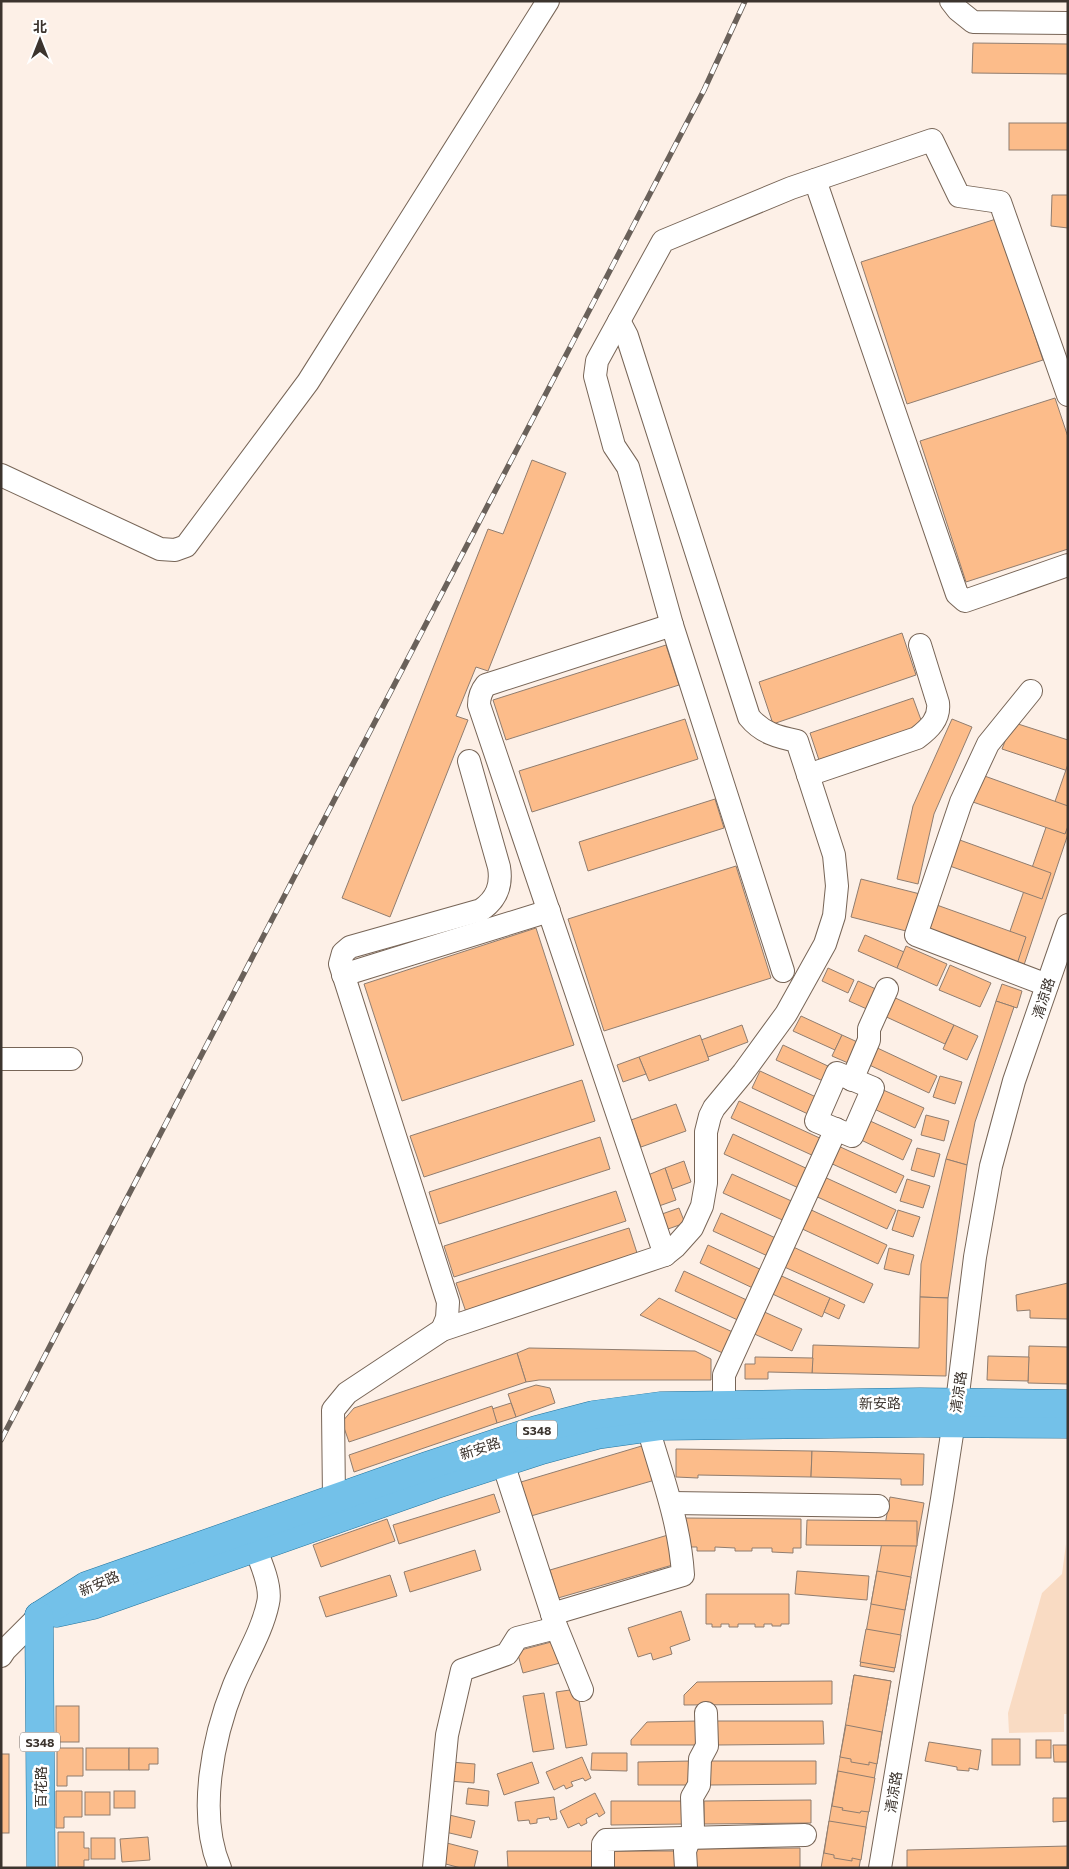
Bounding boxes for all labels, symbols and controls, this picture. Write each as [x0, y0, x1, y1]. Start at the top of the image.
north arrow [15, 15, 65, 65]
text: 北 [33, 18, 47, 35]
street label: 清凉路 [1028, 975, 1058, 1021]
street label: 清凉路 [947, 1370, 969, 1414]
street label: 新安路 [859, 1394, 901, 1412]
road number: S348 [517, 1420, 557, 1440]
street label: 新安路 [457, 1433, 503, 1463]
street label: 新安路 [76, 1567, 122, 1599]
road number: S348 [20, 1732, 60, 1751]
street label: 百花路 [32, 1766, 49, 1808]
street label: 清凉路 [881, 1770, 905, 1814]

